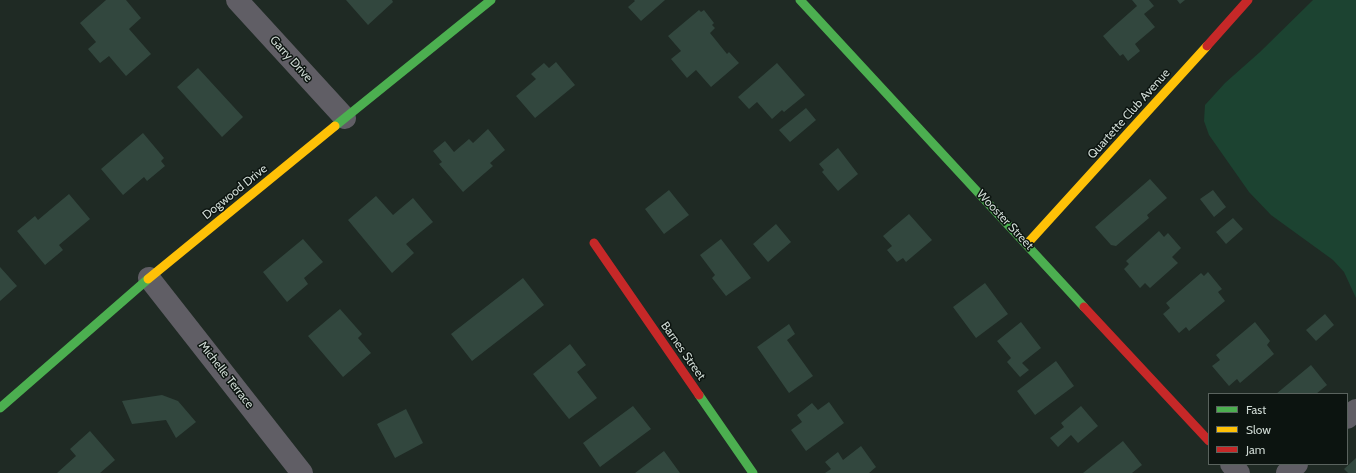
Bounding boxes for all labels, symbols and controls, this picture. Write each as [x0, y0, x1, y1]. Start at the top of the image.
street label: Garry Drive [267, 33, 315, 85]
street label: Quartette Club Avenue [1085, 66, 1173, 162]
street label: Dogwood Drive [200, 161, 270, 223]
street label: Wooster Street [974, 187, 1036, 253]
street label: Barnes Street [658, 319, 708, 383]
street label: Michelle Terrace [195, 339, 257, 411]
legend [1208, 393, 1348, 465]
text: Fast [1246, 402, 1266, 417]
text: Slow [1246, 422, 1271, 437]
text: Jam [1246, 442, 1265, 457]

